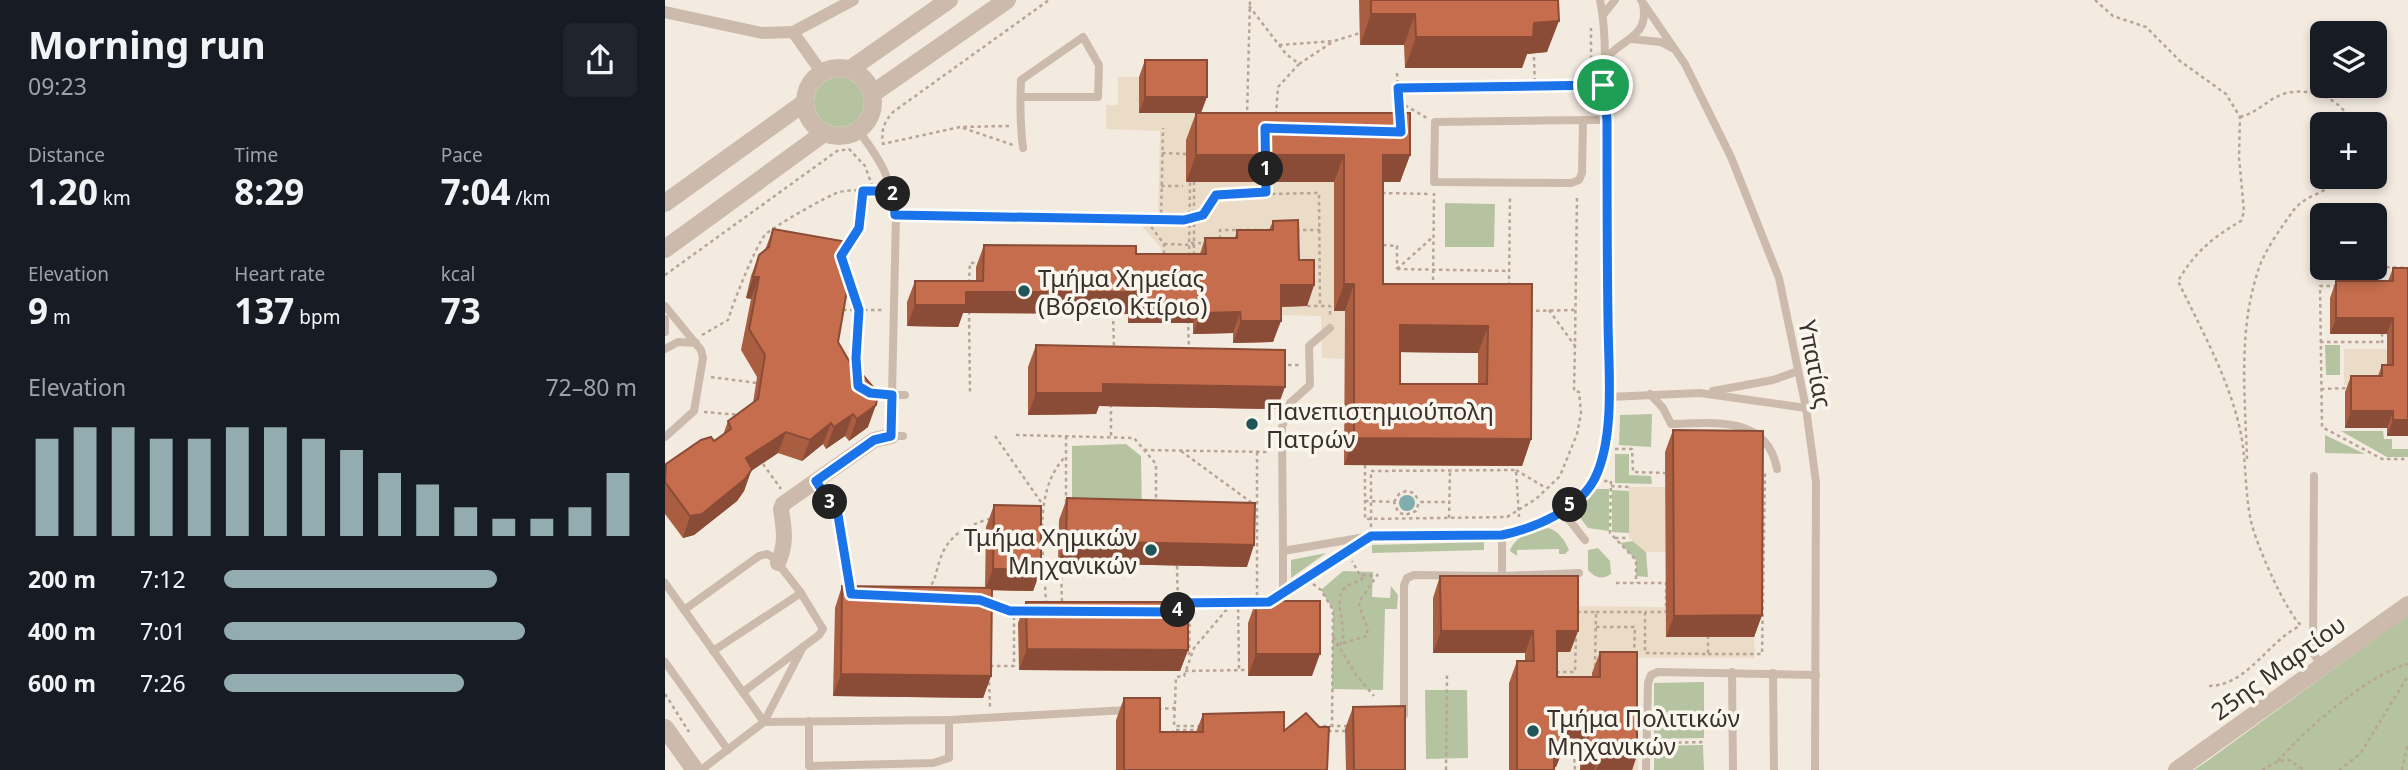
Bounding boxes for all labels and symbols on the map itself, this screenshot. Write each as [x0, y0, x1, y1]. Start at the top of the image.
pin [1573, 55, 1633, 115]
pin: 1 [1249, 152, 1283, 186]
pin: 2 [875, 176, 911, 212]
place label: Τμήμα Xημείας (Βόρειο Κτίριο) [1038, 261, 1207, 322]
marker: Τμήμα Xημείας (Βόρειο Κτίριο) [1016, 283, 1032, 299]
street label: Υπατίας [1791, 317, 1841, 411]
place label: Πανεπιστημιούπολη Πατρών [1266, 394, 1494, 455]
marker: Πανεπιστημιούπολη Πατρών [1244, 416, 1260, 432]
pin: 3 [813, 484, 847, 520]
pin: 5 [1553, 488, 1587, 522]
place label: Τμήμα Χημικών Μηχανικών [964, 520, 1137, 581]
marker: Τμήμα Χημικών Μηχανικών [1143, 542, 1159, 558]
pin: 4 [1161, 592, 1195, 628]
street label: 25ης Μαρτίου [2204, 607, 2352, 727]
place label: Τμήμα Πολιτικών Μηχανικών [1547, 701, 1740, 762]
marker: Τμήμα Πολιτικών Μηχανικών [1525, 723, 1541, 739]

